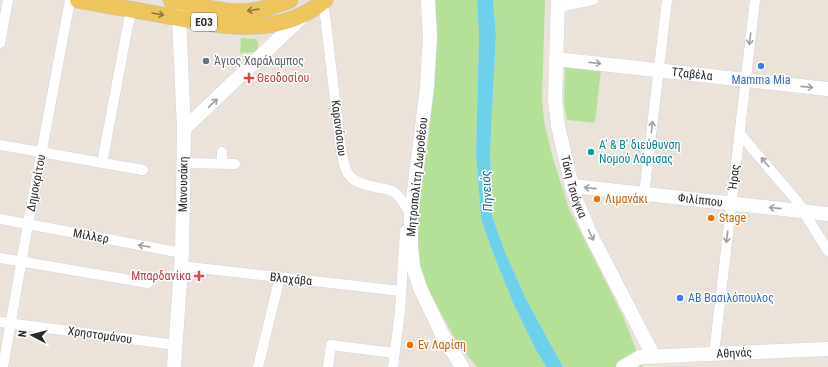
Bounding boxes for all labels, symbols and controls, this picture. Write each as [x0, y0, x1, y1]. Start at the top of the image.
one-way arrow [247, 6, 260, 14]
one-way arrow [151, 10, 164, 18]
road number: ΕΟ3 [191, 13, 217, 31]
one-way arrow [747, 32, 754, 45]
place label: Άγιος Χαράλαμπος [214, 54, 304, 68]
marker: Άγιος Χαράλαμπος [201, 56, 211, 66]
one-way arrow [588, 59, 601, 67]
marker: Mamma Mia [756, 61, 766, 71]
street label: Τζαβέλα [671, 65, 713, 83]
place label: Θεοδοσίου [257, 71, 309, 85]
marker: Θεοδοσίου [244, 73, 254, 83]
place label: Mamma Mia [732, 73, 791, 87]
one-way arrow [800, 83, 813, 91]
one-way arrow [208, 98, 218, 107]
street label: Καρανάσιου [329, 99, 349, 157]
street label: Μητροπολίτη Δωροθέου [404, 116, 430, 237]
one-way arrow [648, 121, 655, 134]
place label: Α' & Β' διεύθυνση Νομού Λάρισας [599, 138, 681, 166]
marker: Α' & Β' διεύθυνση Νομού Λάρισας [586, 147, 596, 157]
street label: Δημοκρίτου [24, 153, 48, 213]
street label: Τάκη Τσιόγκα [558, 154, 590, 220]
street label: Μανουσάκη [176, 156, 191, 212]
one-way arrow [760, 157, 769, 168]
street label: Ήρας [725, 163, 743, 192]
water label: Πηνειός [478, 170, 495, 212]
one-way arrow [584, 184, 597, 191]
street label: Φιλίππου [677, 191, 724, 209]
place label: Λιμανάκι [605, 192, 648, 206]
marker: Λιμανάκι [592, 194, 602, 204]
one-way arrow [769, 205, 782, 212]
place label: Stage [719, 211, 746, 225]
marker: Stage [706, 213, 716, 223]
street label: Μίλλερ [72, 226, 110, 246]
one-way arrow [588, 229, 595, 241]
one-way arrow [723, 230, 731, 243]
one-way arrow [138, 241, 151, 249]
place label: Μπαρδανίκα [131, 269, 191, 283]
street label: Βλαχάβα [269, 270, 313, 288]
marker: Μπαρδανίκα [194, 271, 204, 281]
place label: ΑΒ Βασιλόπουλος [688, 291, 774, 305]
marker: ΑΒ Βασιλόπουλος [675, 293, 685, 303]
north arrow [12, 315, 52, 355]
street label: Χρηστομάνου [67, 324, 133, 346]
text: N [16, 329, 29, 338]
place label: Εν Λαρίση [418, 338, 466, 352]
marker: Εν Λαρίση [405, 340, 415, 350]
street label: Αθηνάς [716, 345, 753, 361]

